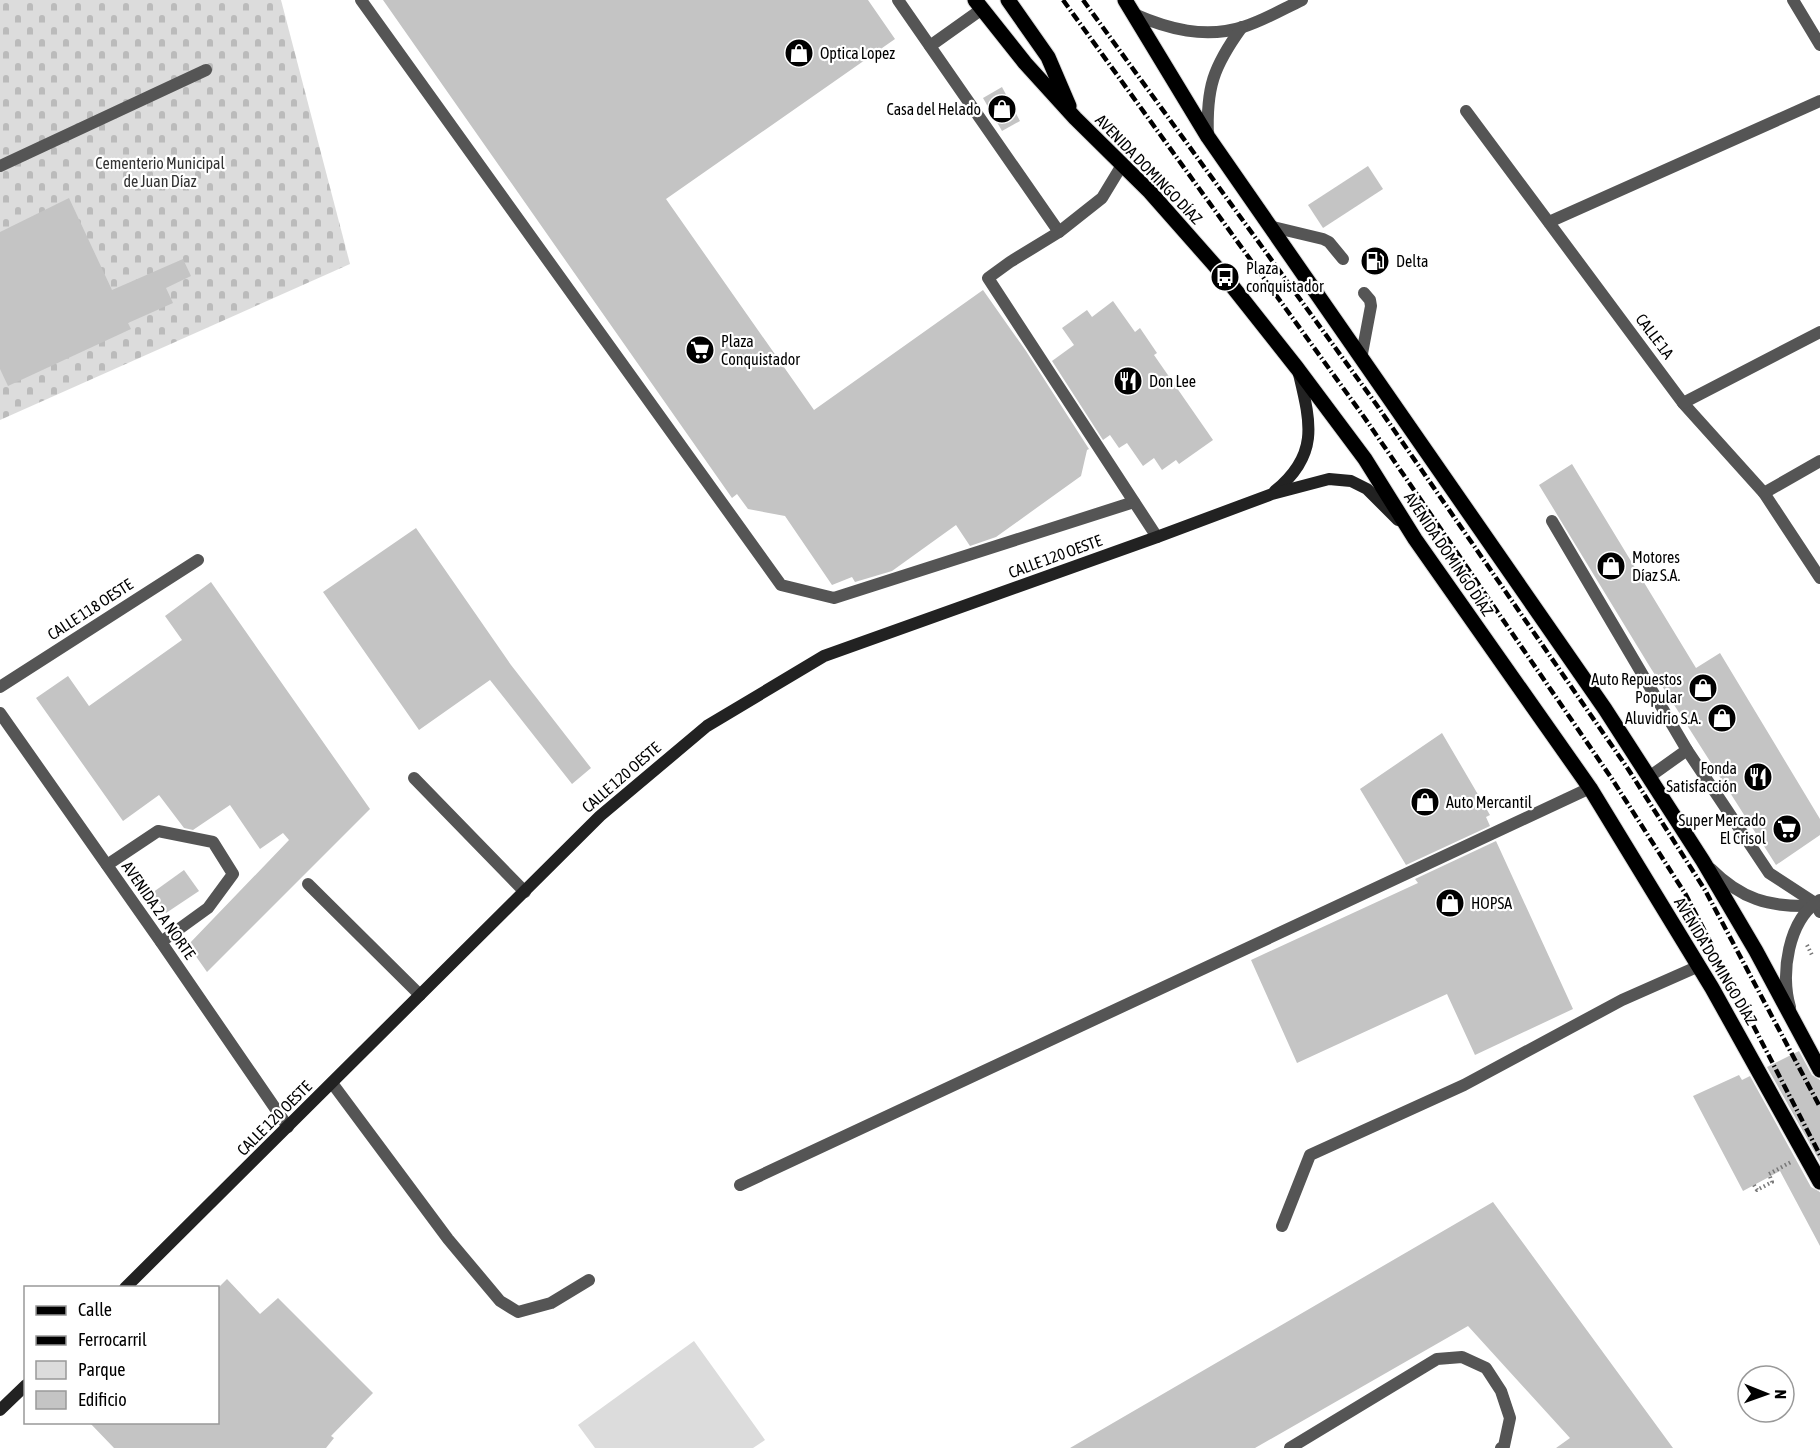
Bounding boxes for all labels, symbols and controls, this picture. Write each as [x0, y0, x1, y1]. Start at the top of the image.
shop icon: Optica Lopez [783, 37, 815, 69]
place label: Optica Lopez [820, 44, 895, 63]
shop icon: Casa del Helado [986, 93, 1018, 125]
place label: Casa del Helado [886, 100, 981, 118]
street label: AVENIDA DOMINGO DÍAZ [1092, 110, 1206, 228]
park label: Cementerio Municipal de Juan Díaz [95, 154, 226, 190]
fuel station icon: Delta [1359, 245, 1391, 277]
place label: Delta [1396, 252, 1429, 270]
place label: Plaza conquistador [1246, 259, 1324, 296]
bus stop icon: Plaza conquistador [1209, 261, 1241, 293]
street label: CALLE 1A [1632, 310, 1678, 362]
place label: Plaza Conquistador [721, 332, 800, 369]
supermarket icon: Plaza Conquistador [684, 334, 716, 366]
restaurant icon: Don Lee [1112, 365, 1144, 397]
place label: Don Lee [1149, 372, 1196, 390]
street label: AVENIDA DOMINGO DÍAZ [1401, 489, 1497, 619]
street label: CALLE 120 OESTE [1006, 531, 1104, 581]
place label: Motores Díaz S.A. [1632, 548, 1680, 584]
shop icon: Motores Díaz S.A. [1595, 550, 1627, 582]
street label: CALLE 118 OESTE [44, 575, 136, 643]
place label: Auto Repuestos Popular [1591, 670, 1682, 707]
shop icon: Auto Repuestos Popular [1687, 672, 1719, 704]
shop icon: Aluvidrio S.A. [1706, 702, 1738, 734]
place label: Aluvidrio S.A. [1625, 709, 1701, 727]
street label: CALLE 120 OESTE [578, 738, 664, 816]
place label: Fonda Satisfacción [1666, 759, 1737, 795]
restaurant icon: Fonda Satisfacción [1742, 761, 1774, 793]
shop icon: Auto Mercantil [1409, 786, 1441, 818]
place label: Auto Mercantil [1446, 793, 1533, 811]
place label: Super Mercado El Crisol [1679, 811, 1767, 847]
supermarket icon: Super Mercado El Crisol [1771, 813, 1803, 845]
street label: AVENIDA 2 A NORTE [119, 858, 199, 962]
shop icon: HOPSA [1434, 887, 1466, 919]
place label: HOPSA [1471, 894, 1512, 912]
street label: AVENIDA DOMINGO DÍAZ [1671, 894, 1761, 1028]
street label: CALLE 120 OESTE [233, 1077, 315, 1159]
legend [24, 1286, 219, 1424]
text: Calle [78, 1299, 112, 1320]
text: Ferrocarril [78, 1329, 147, 1350]
text: Parque [78, 1359, 126, 1380]
north arrow [1736, 1364, 1796, 1424]
text: Edificio [78, 1389, 127, 1410]
text: N [1772, 1389, 1790, 1399]

